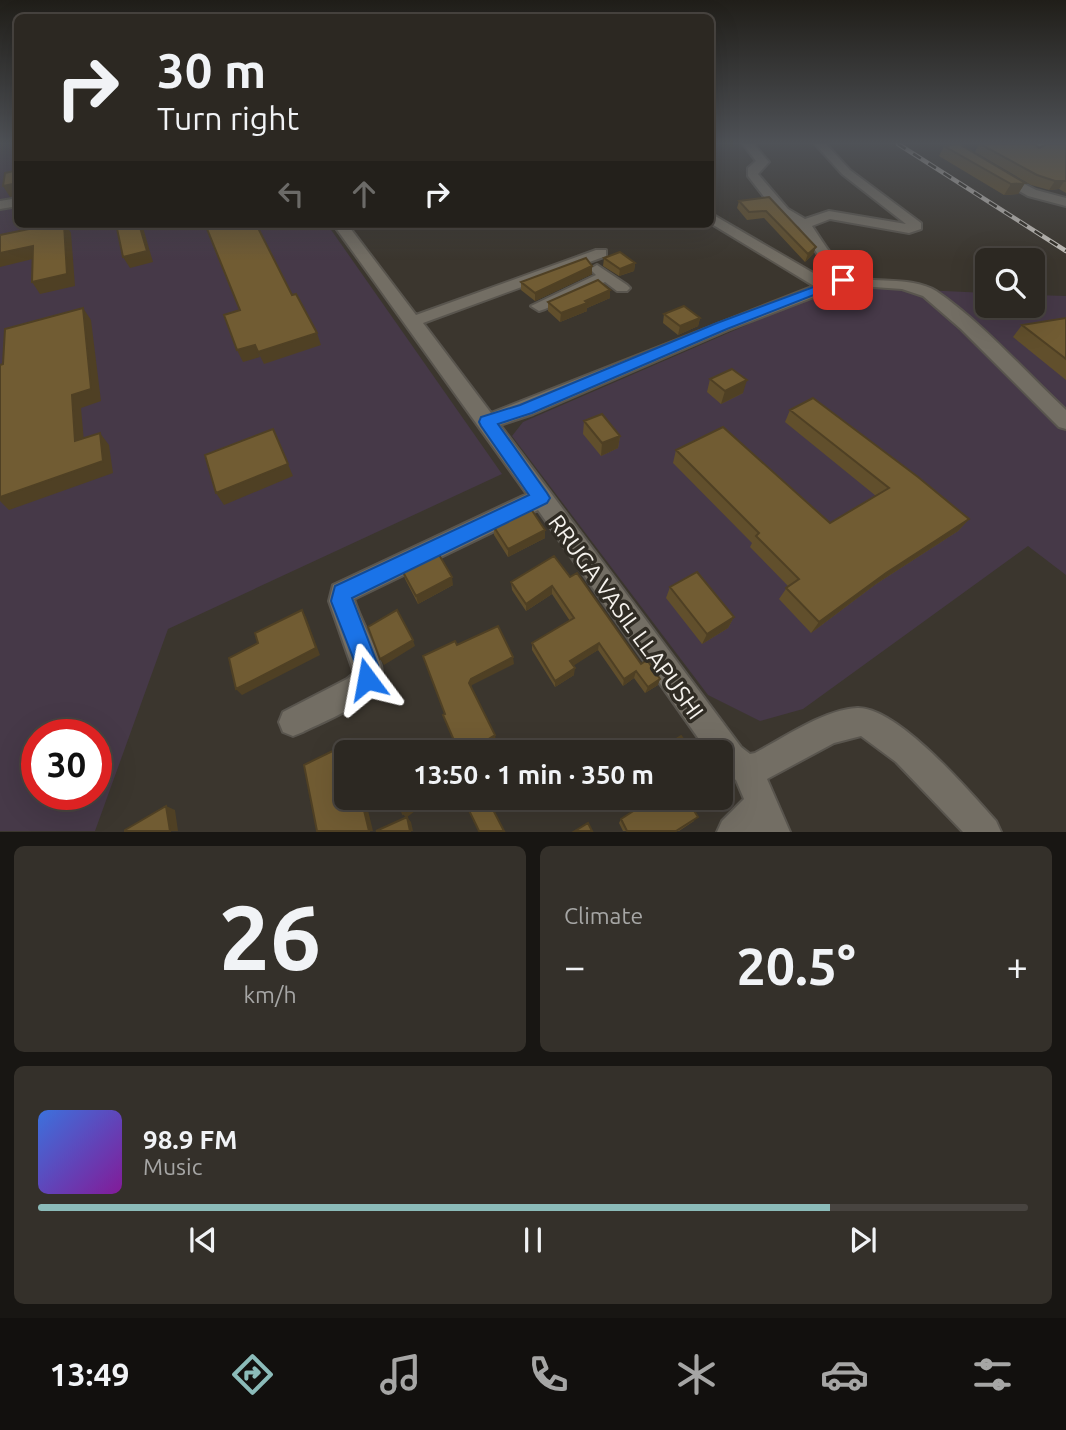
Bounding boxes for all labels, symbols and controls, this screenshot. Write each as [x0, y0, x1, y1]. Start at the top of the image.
icon: right [42, 42, 133, 133]
text: 30 m [157, 42, 266, 97]
text: Turn right [157, 100, 299, 136]
icon: left [272, 175, 310, 213]
icon: ahead [345, 175, 383, 213]
icon: right [418, 175, 456, 213]
map controls [975, 248, 1045, 318]
button: search [975, 248, 1045, 318]
pin [813, 250, 873, 310]
icon: arrive [824, 261, 862, 299]
street label: RRUGA VASIL LLAPUSHI [544, 510, 709, 724]
position arrow [330, 642, 404, 716]
speed limit sign: 30 [21, 719, 112, 810]
text: 13:50 · 1 min · 350 m [413, 760, 654, 789]
text: 26 [219, 885, 321, 987]
text: Climate [564, 903, 643, 928]
text: 20.5° [736, 937, 856, 995]
text: − [564, 945, 585, 987]
text: + [1007, 945, 1028, 987]
text: km/h [243, 982, 297, 1007]
text: 98.9 FM [143, 1125, 237, 1154]
text: Music [143, 1154, 202, 1179]
icon: previous [184, 1221, 222, 1259]
icon: pause [514, 1221, 552, 1259]
icon: next [844, 1221, 882, 1259]
icon: directions [228, 1350, 277, 1399]
icon: music [376, 1350, 425, 1399]
icon: phone [524, 1350, 573, 1399]
icon: climate [672, 1350, 721, 1399]
icon: car [820, 1350, 869, 1399]
icon: filters [968, 1350, 1017, 1399]
text: 13:49 [49, 1356, 130, 1392]

